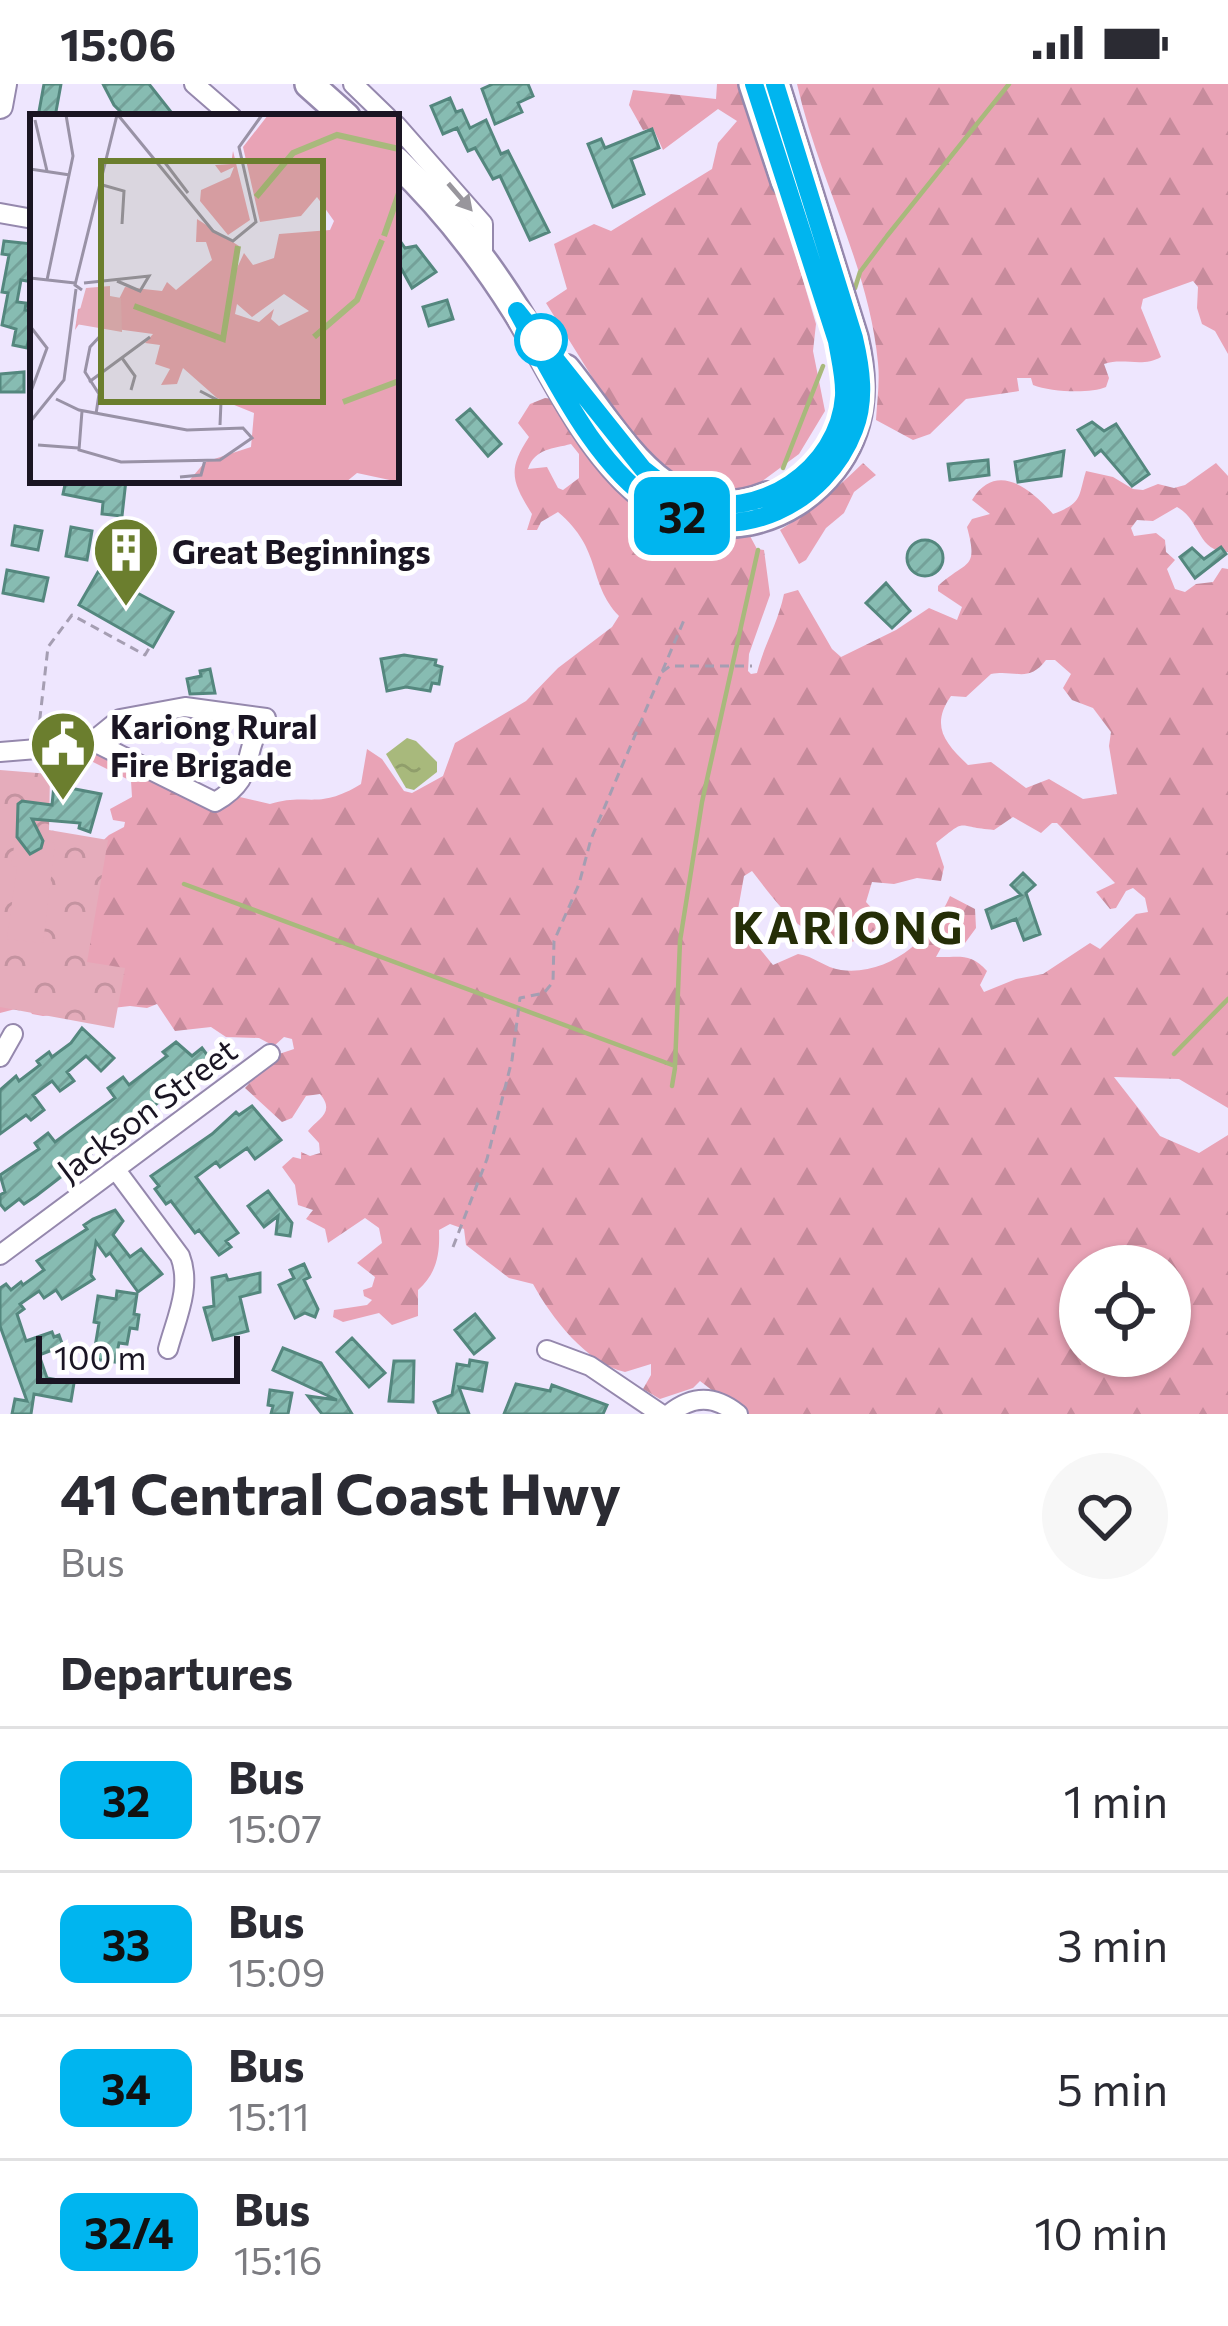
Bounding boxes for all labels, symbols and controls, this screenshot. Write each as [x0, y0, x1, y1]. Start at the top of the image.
text: 15:06 [60, 15, 176, 70]
inset map [30, 114, 399, 483]
one-way arrow [446, 182, 473, 211]
unlabelled marker [516, 315, 566, 365]
line badge: 32 [628, 477, 736, 555]
text: 32 [658, 490, 706, 542]
building icon: Great Beginnings [91, 515, 161, 609]
place label: Great Beginnings [172, 530, 431, 571]
place label: Kariong Rural Fire Brigade [110, 705, 317, 784]
public building icon: Kariong Rural Fire Brigade [28, 709, 98, 803]
district label: KARIONG [732, 898, 966, 953]
street label: Jackson Street [48, 1028, 244, 1190]
map controls [1059, 1245, 1191, 1377]
button: locate [1059, 1245, 1191, 1377]
scale bar [36, 1330, 240, 1383]
text: 100 m [54, 1336, 146, 1377]
button: heart [1042, 1453, 1168, 1579]
text: 41 Central Coast Hwy [60, 1457, 621, 1527]
text: Bus [60, 1537, 125, 1585]
text: Departures [60, 1644, 293, 1699]
text: Bus [228, 1748, 304, 1803]
text: 1 min [1064, 1772, 1168, 1827]
text: 32 [102, 1774, 150, 1826]
text: 15:07 [228, 1803, 322, 1851]
text: Bus [228, 1892, 304, 1947]
text: 3 min [1057, 1916, 1168, 1971]
text: 33 [102, 1918, 150, 1970]
text: 15:09 [228, 1947, 325, 1995]
text: Bus [228, 2036, 304, 2091]
text: 5 min [1057, 2060, 1168, 2115]
text: 34 [101, 2062, 151, 2114]
text: 15:11 [228, 2091, 310, 2139]
text: Bus [234, 2180, 310, 2235]
text: 10 min [1034, 2204, 1168, 2259]
text: 32/4 [84, 2206, 174, 2258]
text: 15:16 [234, 2235, 322, 2283]

